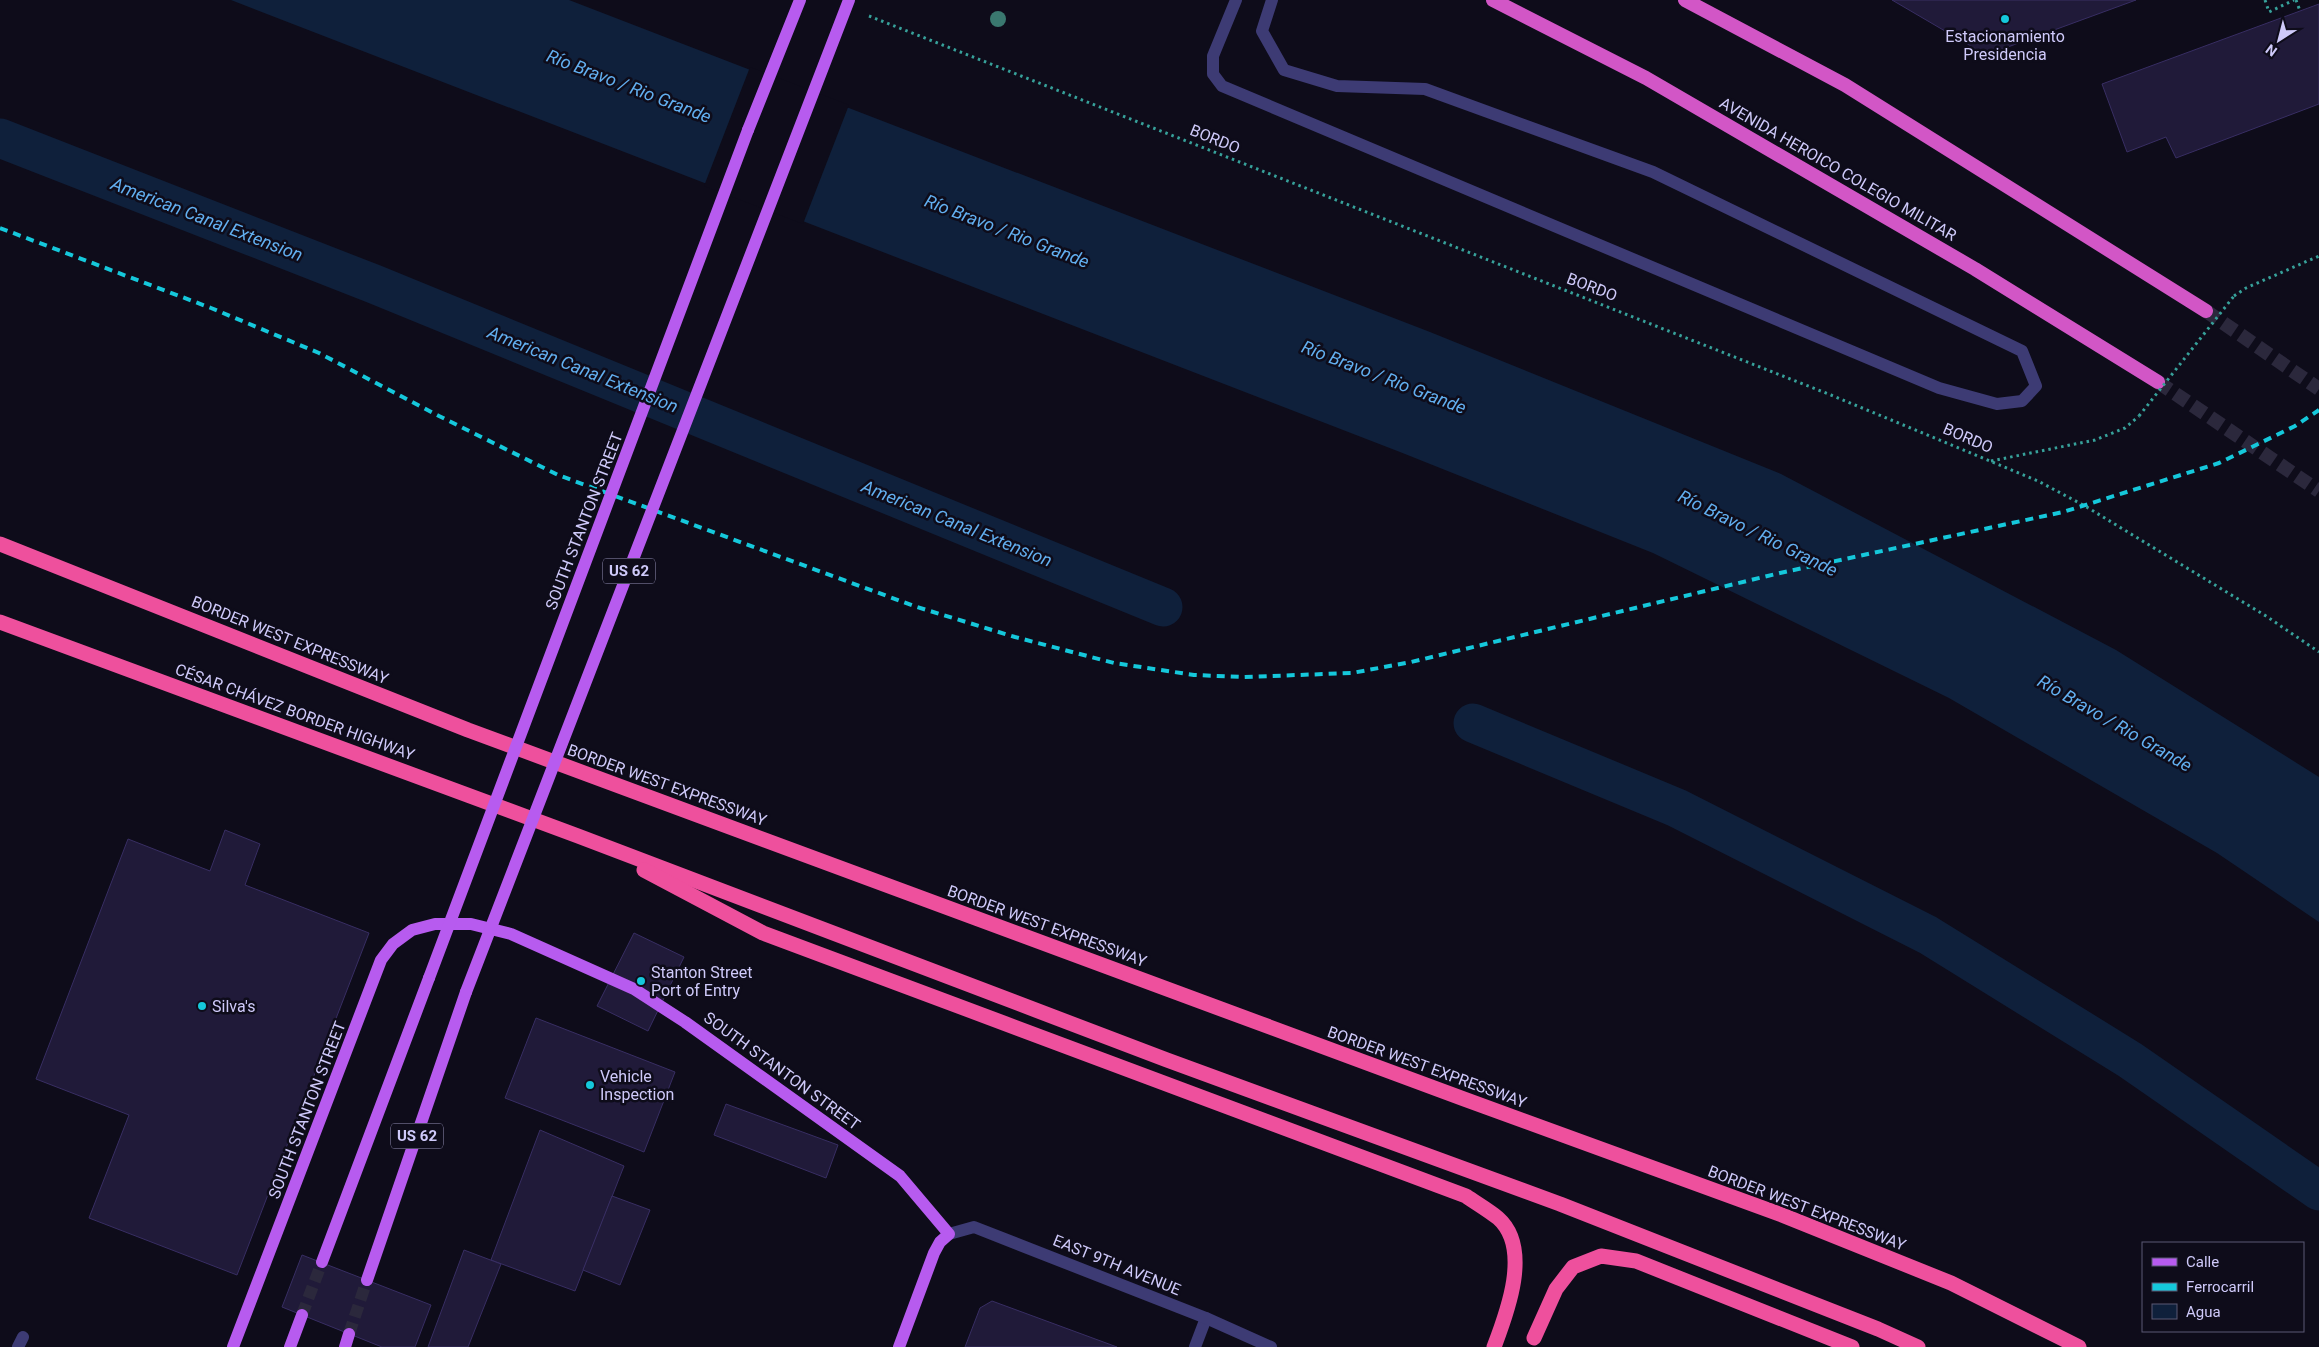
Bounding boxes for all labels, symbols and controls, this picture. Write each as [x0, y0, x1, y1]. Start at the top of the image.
marker: Estacionamiento Presidencia [1999, 13, 2011, 25]
north arrow [2254, 15, 2304, 65]
place label: Estacionamiento Presidencia [1945, 27, 2065, 64]
text: N [2263, 41, 2280, 60]
water label: Río Bravo / Rio Grande [544, 45, 714, 127]
street label: AVENIDA HEROICO COLEGIO MILITAR [1716, 93, 1960, 245]
street label: BORDO [1187, 120, 1243, 158]
water label: American Canal Extension [107, 172, 306, 265]
water label: Río Bravo / Rio Grande [922, 190, 1092, 272]
street label: BORDO [1564, 269, 1620, 305]
water label: American Canal Extension [484, 321, 681, 417]
water label: Río Bravo / Rio Grande [1299, 336, 1469, 418]
street label: BORDO [1940, 419, 1996, 457]
street label: SOUTH STANTON STREET [541, 429, 627, 612]
water label: American Canal Extension [858, 475, 1055, 571]
water label: Río Bravo / Rio Grande [1675, 485, 1841, 581]
road number: US 62 [603, 558, 655, 584]
street label: BORDER WEST EXPRESSWAY [189, 592, 392, 688]
street label: CÉSAR CHÁVEZ BORDER HIGHWAY [173, 660, 418, 764]
water label: Río Bravo / Rio Grande [2034, 670, 2196, 776]
street label: BORDER WEST EXPRESSWAY [565, 740, 770, 830]
street label: BORDER WEST EXPRESSWAY [945, 881, 1150, 971]
place label: Stanton Street Port of Entry [651, 963, 753, 1000]
marker: Stanton Street Port of Entry [635, 975, 647, 987]
place label: Silva's [212, 997, 256, 1016]
marker: Silva's [196, 1000, 208, 1012]
street label: SOUTH STANTON STREET [700, 1008, 864, 1134]
street label: SOUTH STANTON STREET [264, 1018, 350, 1201]
street label: BORDER WEST EXPRESSWAY [1325, 1022, 1530, 1112]
place label: Vehicle Inspection [600, 1067, 674, 1104]
marker: Vehicle Inspection [584, 1079, 596, 1091]
road number: US 62 [391, 1124, 443, 1148]
street label: BORDER WEST EXPRESSWAY [1705, 1161, 1909, 1255]
street label: EAST 9TH AVENUE [1050, 1231, 1184, 1299]
legend [2142, 1242, 2304, 1332]
text: Calle [2186, 1253, 2219, 1271]
text: Ferrocarril [2186, 1278, 2254, 1296]
text: Agua [2186, 1303, 2221, 1321]

